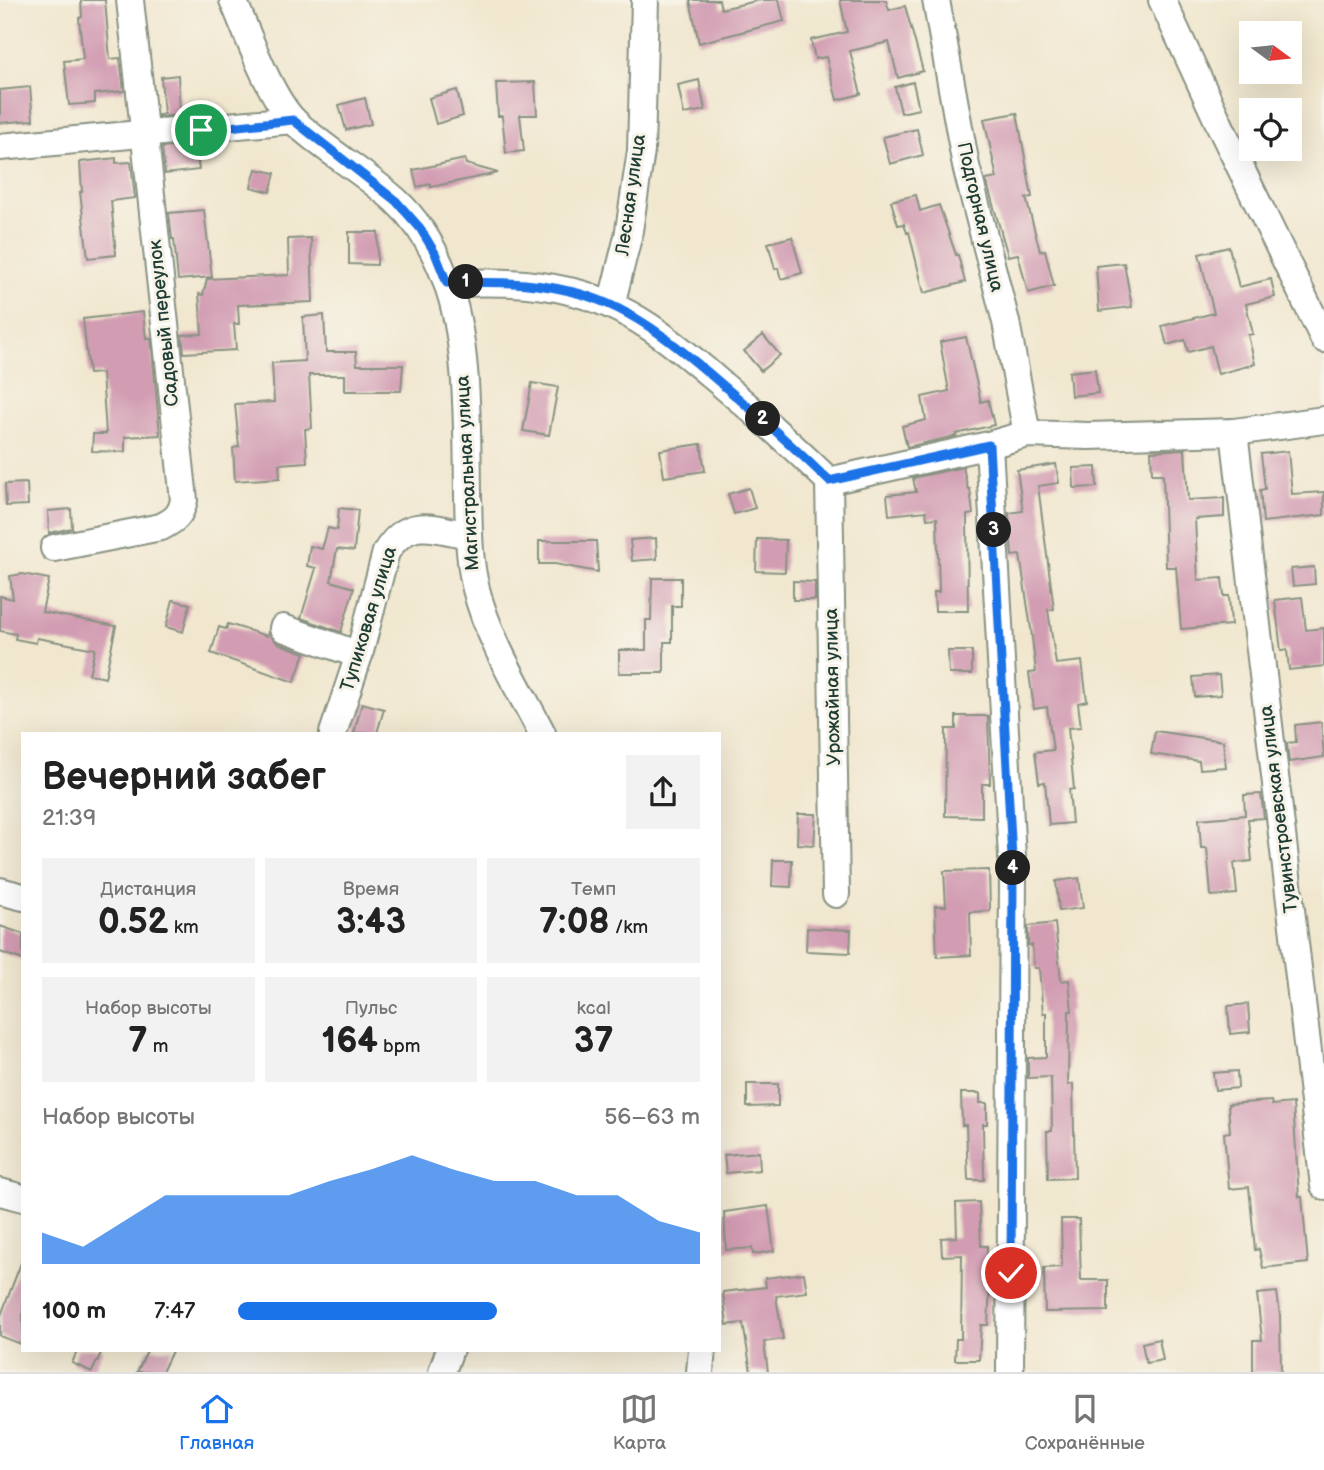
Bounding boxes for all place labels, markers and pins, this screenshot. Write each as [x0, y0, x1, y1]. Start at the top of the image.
pin [171, 100, 231, 160]
pin: 1 [448, 264, 484, 300]
pin: 2 [746, 402, 780, 436]
pin: 3 [976, 512, 1012, 548]
pin: 4 [996, 850, 1030, 886]
pin [981, 1243, 1041, 1303]

